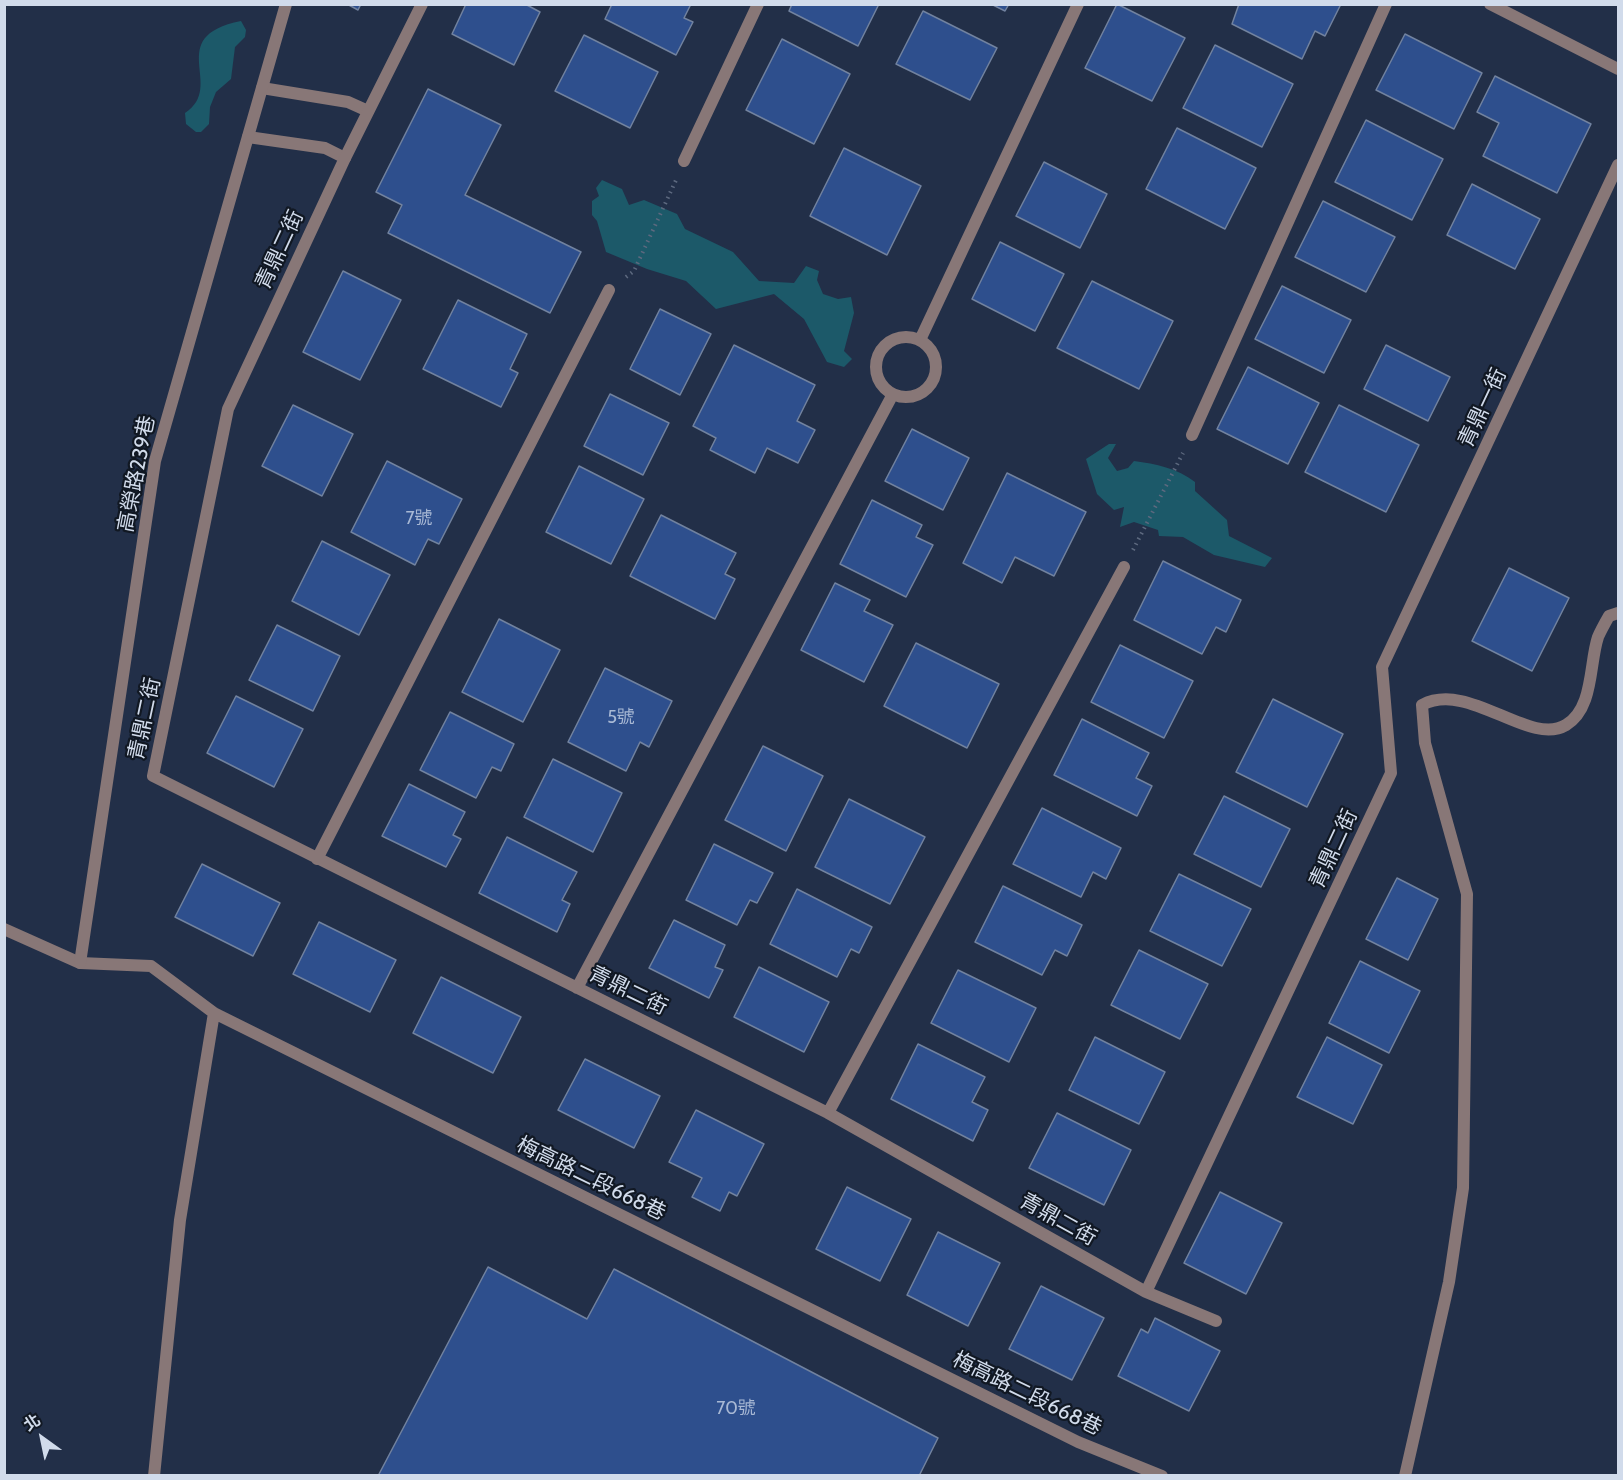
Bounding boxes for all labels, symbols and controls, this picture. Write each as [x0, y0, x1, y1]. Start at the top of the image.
street label: 青鼎二街 [251, 207, 309, 293]
street label: 青鼎一街 [1454, 365, 1512, 451]
street label: 高榮路239巷 [113, 414, 161, 534]
house number: 7號 [405, 508, 433, 530]
street label: 青鼎二街 [124, 675, 166, 763]
house number: 5號 [607, 707, 635, 729]
street label: 青鼎二街 [1305, 806, 1363, 892]
street label: 青鼎二街 [585, 961, 671, 1021]
street label: 梅高路二段668巷 [512, 1132, 670, 1226]
street label: 青鼎二街 [1015, 1189, 1101, 1251]
street label: 梅高路二段668巷 [948, 1347, 1106, 1441]
house number: 70號 [716, 1398, 756, 1420]
north arrow [12, 1408, 72, 1468]
text: 北 [20, 1410, 44, 1435]

